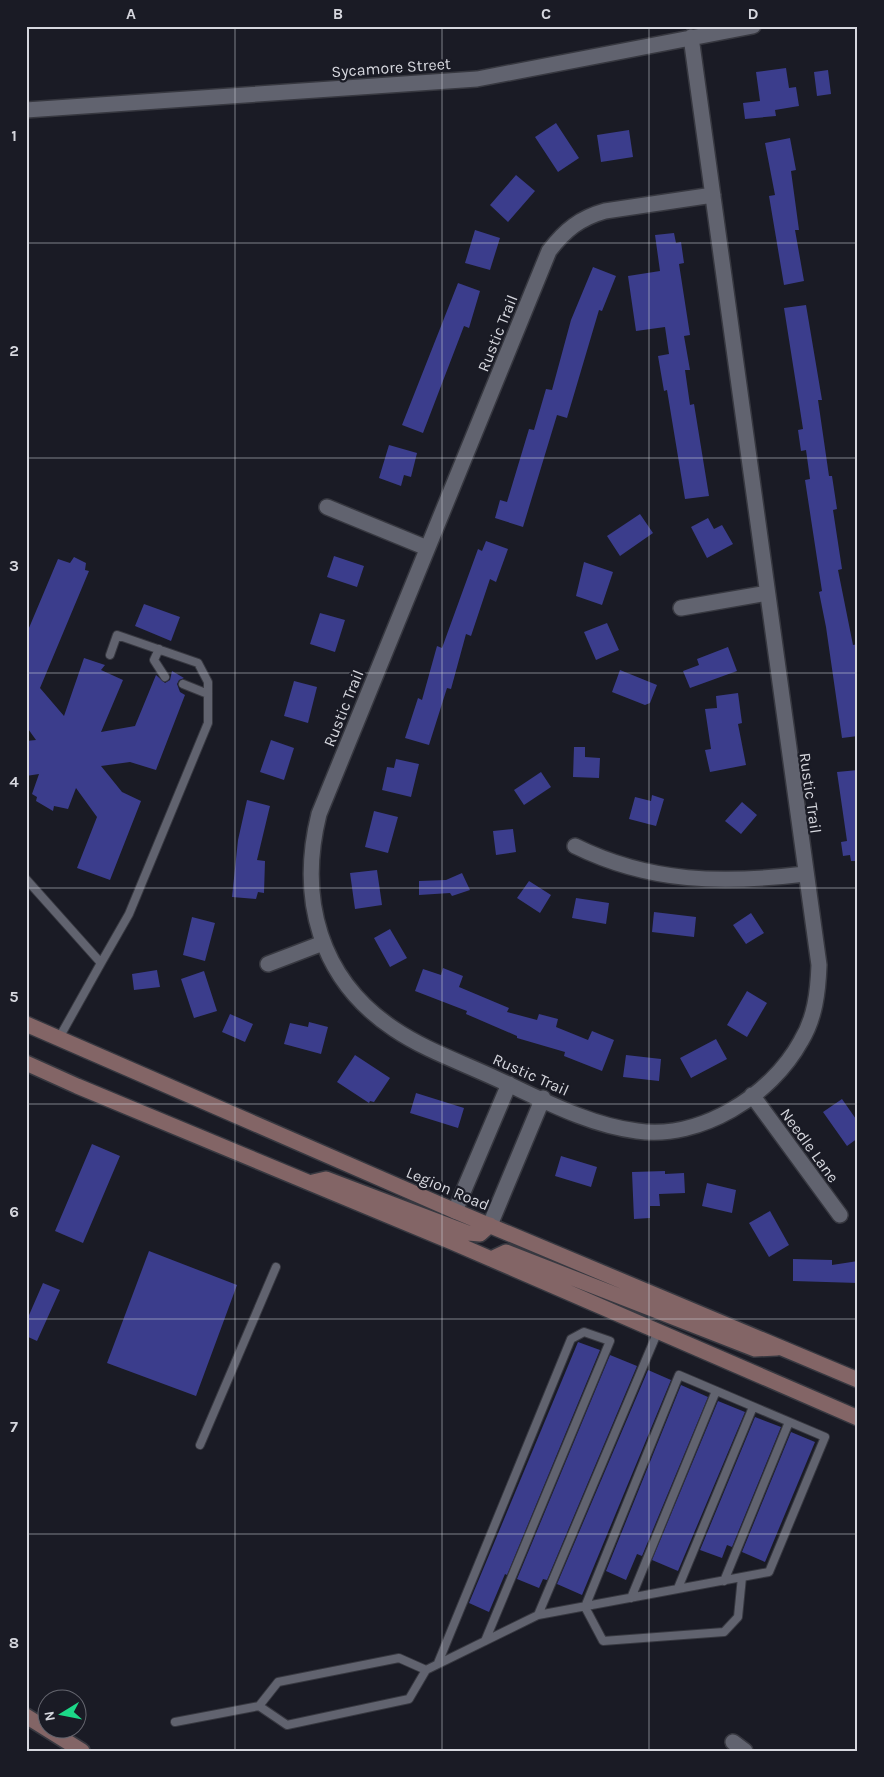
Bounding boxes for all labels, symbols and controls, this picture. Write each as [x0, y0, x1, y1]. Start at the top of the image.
text: A [126, 4, 136, 23]
text: B [333, 4, 343, 23]
text: C [541, 4, 551, 23]
text: D [748, 4, 759, 23]
street label: Sycamore Street [331, 54, 451, 81]
text: 1 [11, 126, 17, 145]
street label: Rustic Trail [473, 292, 522, 374]
text: 2 [9, 341, 19, 360]
text: 3 [9, 556, 19, 575]
street label: Rustic Trail [319, 667, 368, 749]
street label: Rustic Trail [795, 751, 826, 835]
text: 4 [9, 772, 19, 791]
text: 5 [9, 987, 19, 1006]
street label: Rustic Trail [490, 1049, 572, 1100]
street label: Needle Lane [776, 1104, 843, 1186]
street label: Legion Road [403, 1162, 492, 1215]
text: 6 [9, 1202, 19, 1221]
text: 7 [10, 1417, 18, 1436]
text: 8 [9, 1633, 19, 1652]
north arrow [38, 1690, 88, 1740]
text: N [40, 1710, 59, 1723]

